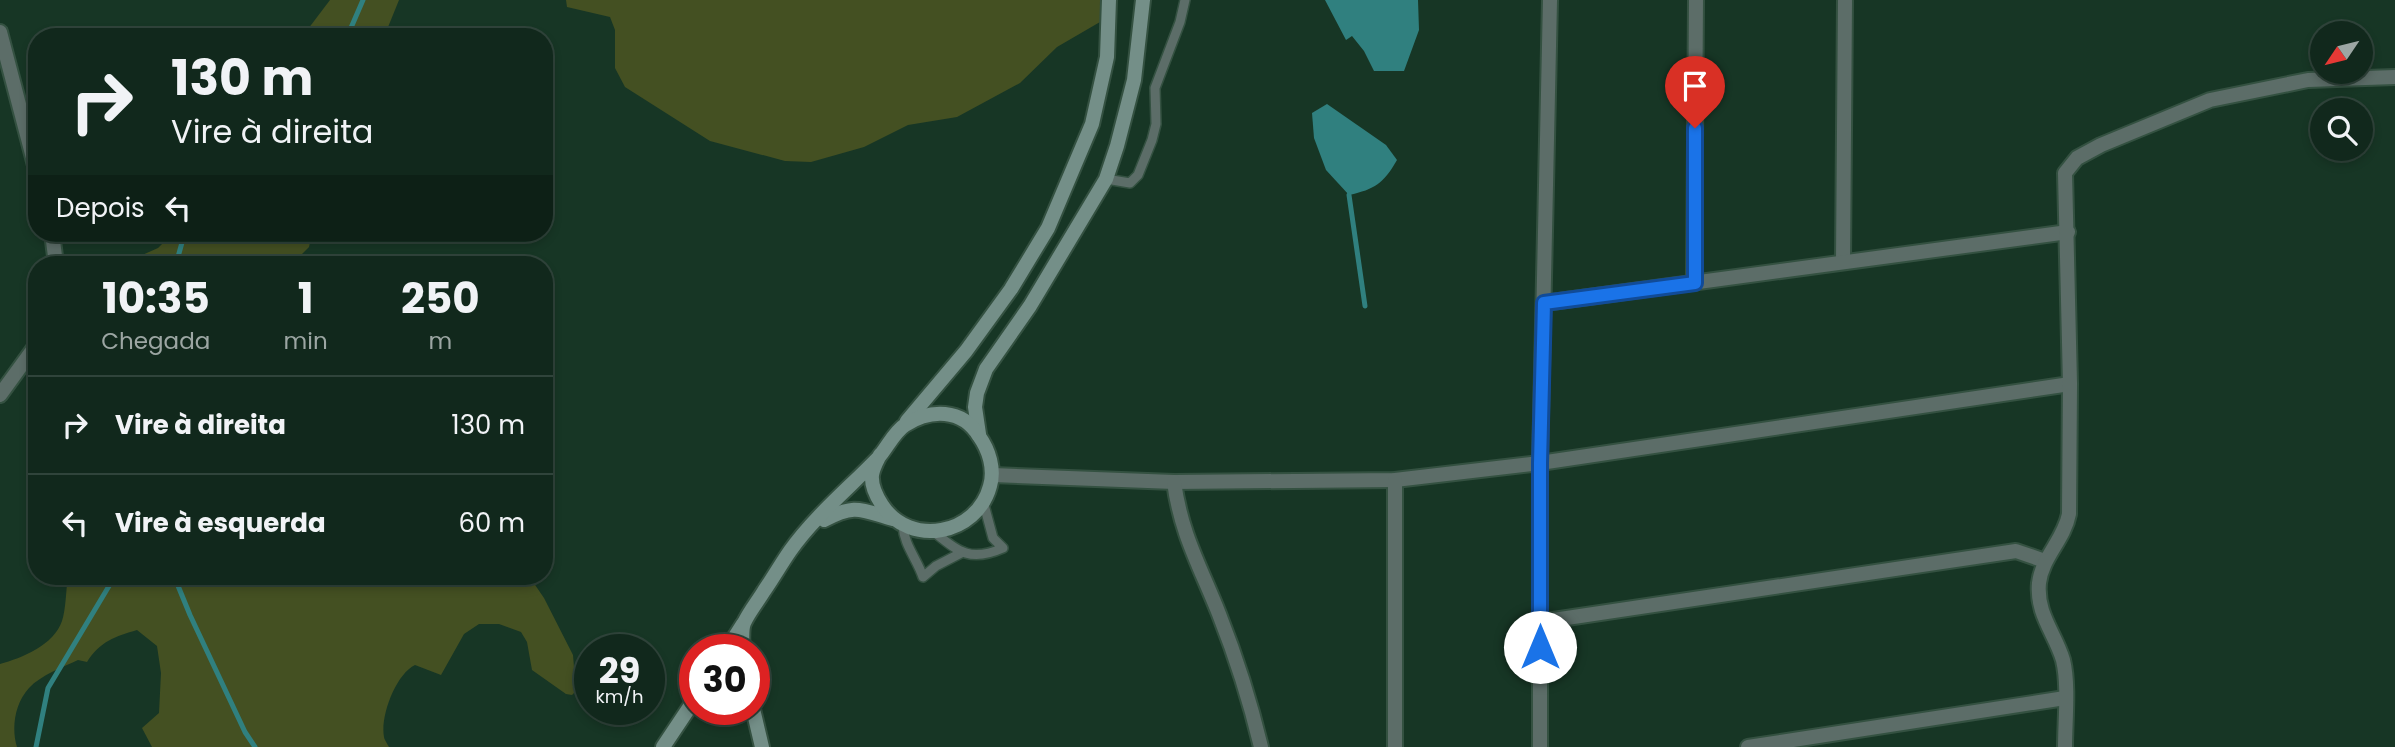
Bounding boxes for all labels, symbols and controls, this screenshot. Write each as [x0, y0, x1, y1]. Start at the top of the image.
north arrow [2310, 21, 2373, 84]
map controls [2310, 21, 2373, 161]
text: 130 m [171, 44, 313, 112]
icon: right [56, 56, 147, 147]
pin [1665, 56, 1725, 128]
icon: arrive [1676, 67, 1714, 105]
button: search [2310, 98, 2373, 161]
text: Vire à direita [171, 109, 373, 154]
icon: left [159, 189, 197, 227]
text: Depois [56, 190, 145, 226]
text: 10:35 [102, 269, 210, 328]
text: 1 [298, 269, 314, 328]
text: 250 [401, 269, 480, 328]
text: Chegada [101, 325, 210, 357]
text: min [284, 325, 328, 357]
text: m [428, 325, 452, 357]
icon: right [56, 406, 94, 444]
text: Vire à direita [115, 407, 286, 443]
text: 130 m [451, 407, 525, 443]
icon: left [56, 504, 94, 542]
text: Vire à esquerda [115, 505, 326, 541]
text: 60 m [458, 505, 525, 541]
position arrow [1503, 610, 1577, 684]
speed limit sign: 30 [679, 634, 770, 725]
text: 29 [599, 646, 640, 695]
text: km/h [596, 684, 643, 709]

